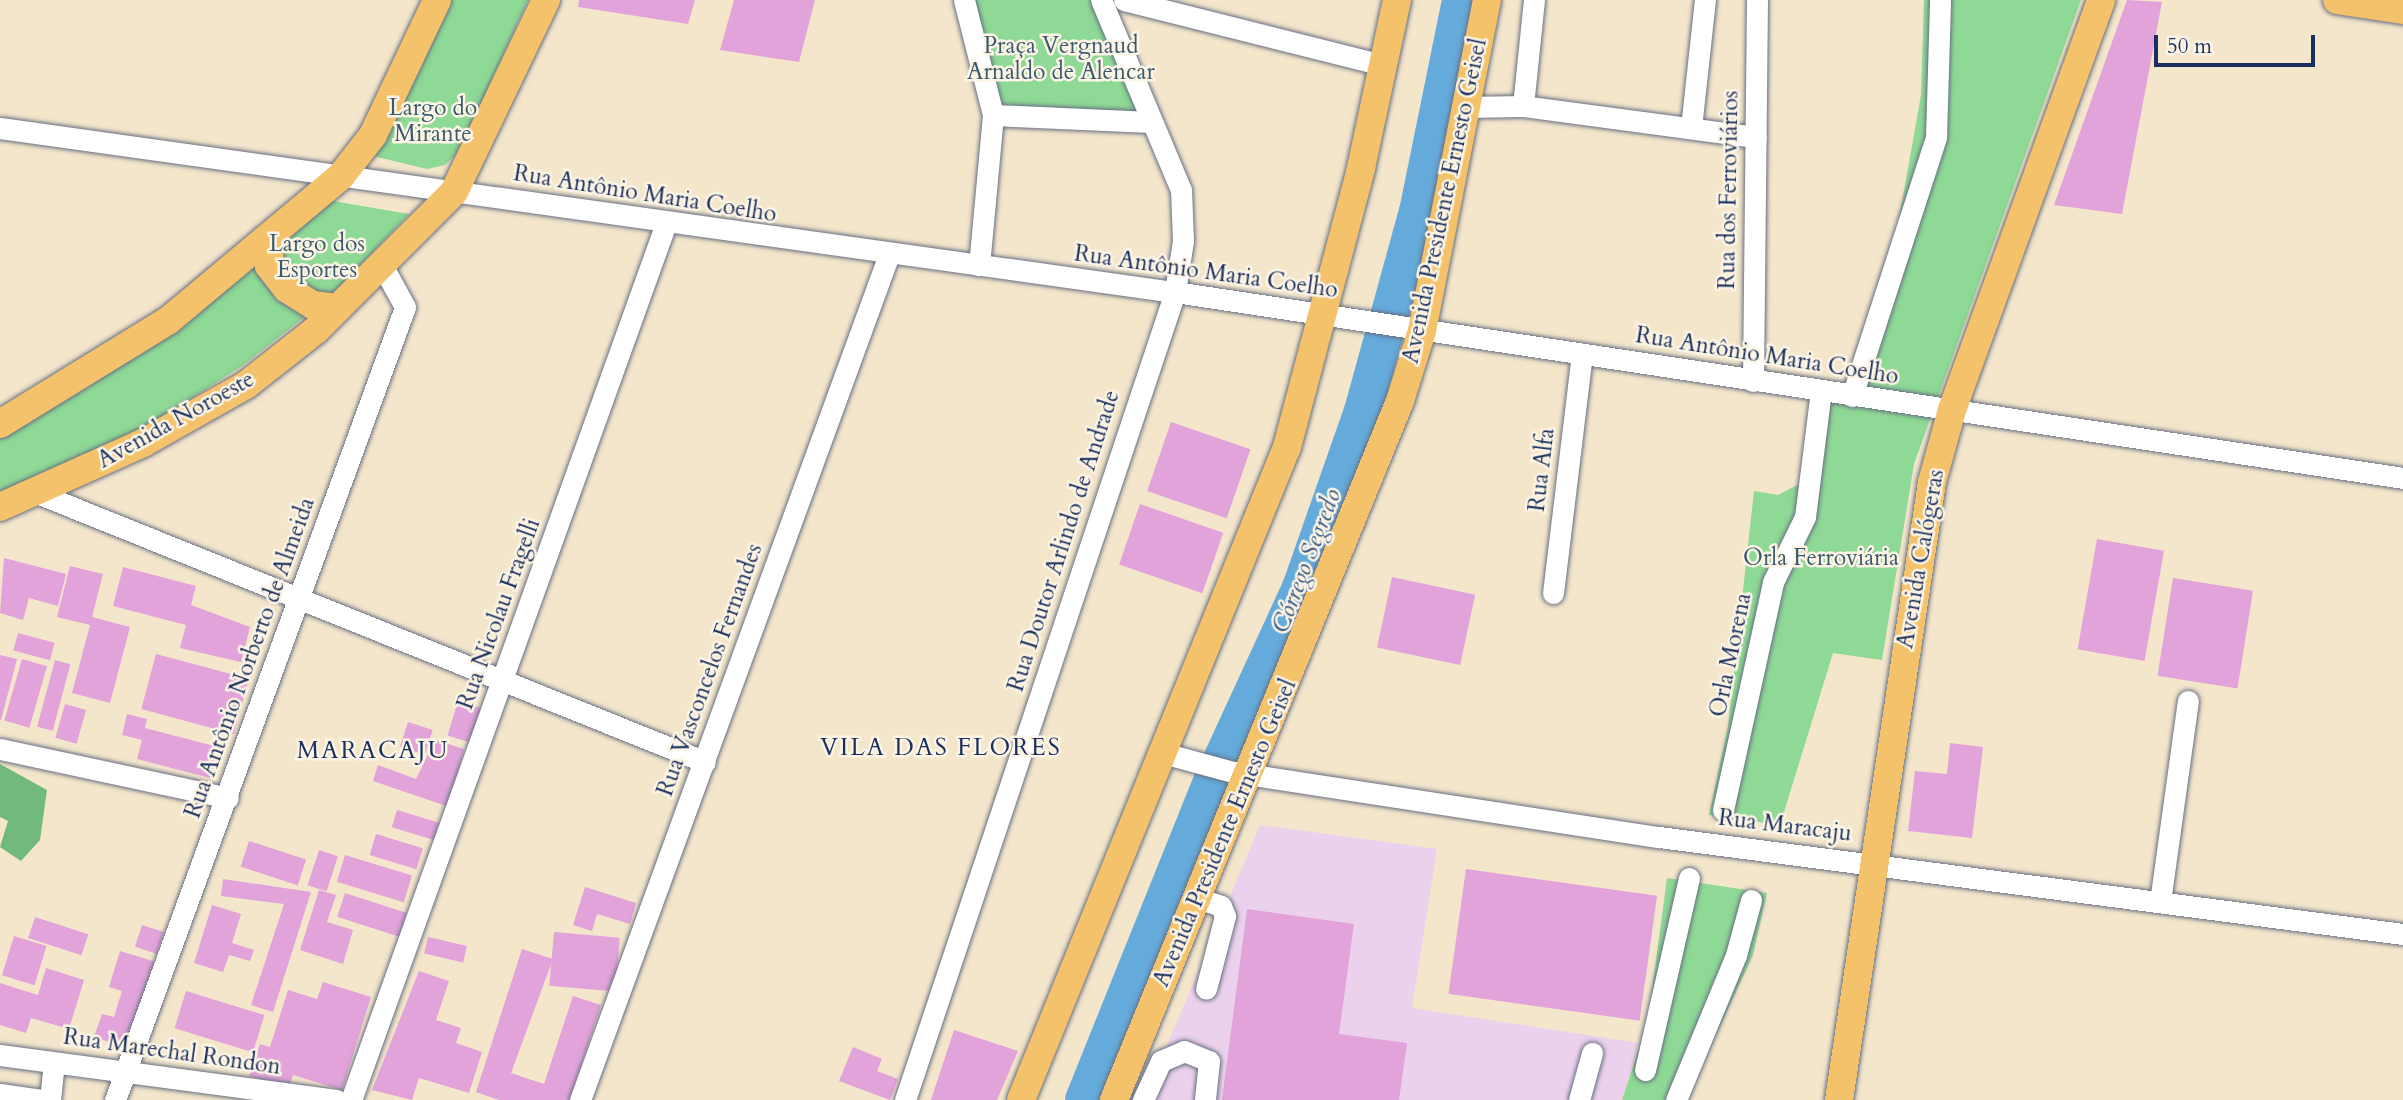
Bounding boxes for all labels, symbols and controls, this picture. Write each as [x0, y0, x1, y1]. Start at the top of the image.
scale bar [2158, 21, 2319, 65]
park label: Praça Vergnaud Arnaldo de Alencar [967, 32, 1155, 86]
text: 50 m [2167, 32, 2212, 61]
street label: Avenida Presidente Ernesto Geisel [1397, 36, 1493, 366]
street label: Rua dos Ferroviários [1713, 90, 1745, 290]
park label: Largo do Mirante [389, 94, 477, 148]
street label: Rua Antônio Maria Coelho [512, 160, 778, 228]
park label: Largo dos Esportes [269, 230, 365, 284]
street label: Rua Antônio Maria Coelho [1072, 240, 1340, 304]
street label: Rua Antônio Maria Coelho [1634, 322, 1900, 390]
street label: Avenida Noroeste [93, 365, 259, 475]
street label: Rua Doutor Arlindo de Andrade [1002, 387, 1126, 695]
street label: Rua Alfa [1523, 427, 1561, 513]
street label: Avenida Calógeras [1892, 467, 1950, 651]
water label: Córrego Segredo [1266, 485, 1348, 637]
street label: Rua Antônio Norberto de Almeida [179, 494, 321, 822]
street label: Rua Nicolau Fragelli [452, 515, 546, 713]
street label: Rua Vasconcelos Fernandes [651, 540, 769, 800]
park label: Orla Ferroviária [1743, 544, 1899, 572]
street label: Orla Morena [1704, 590, 1758, 720]
street label: Avenida Presidente Ernesto Geisel [1148, 675, 1302, 991]
district label: VILA DAS FLORES [822, 734, 1060, 762]
district label: MARACAJU [298, 737, 448, 765]
street label: Rua Maracaju [1717, 804, 1853, 848]
street label: Rua Marechal Rondon [61, 1023, 283, 1081]

